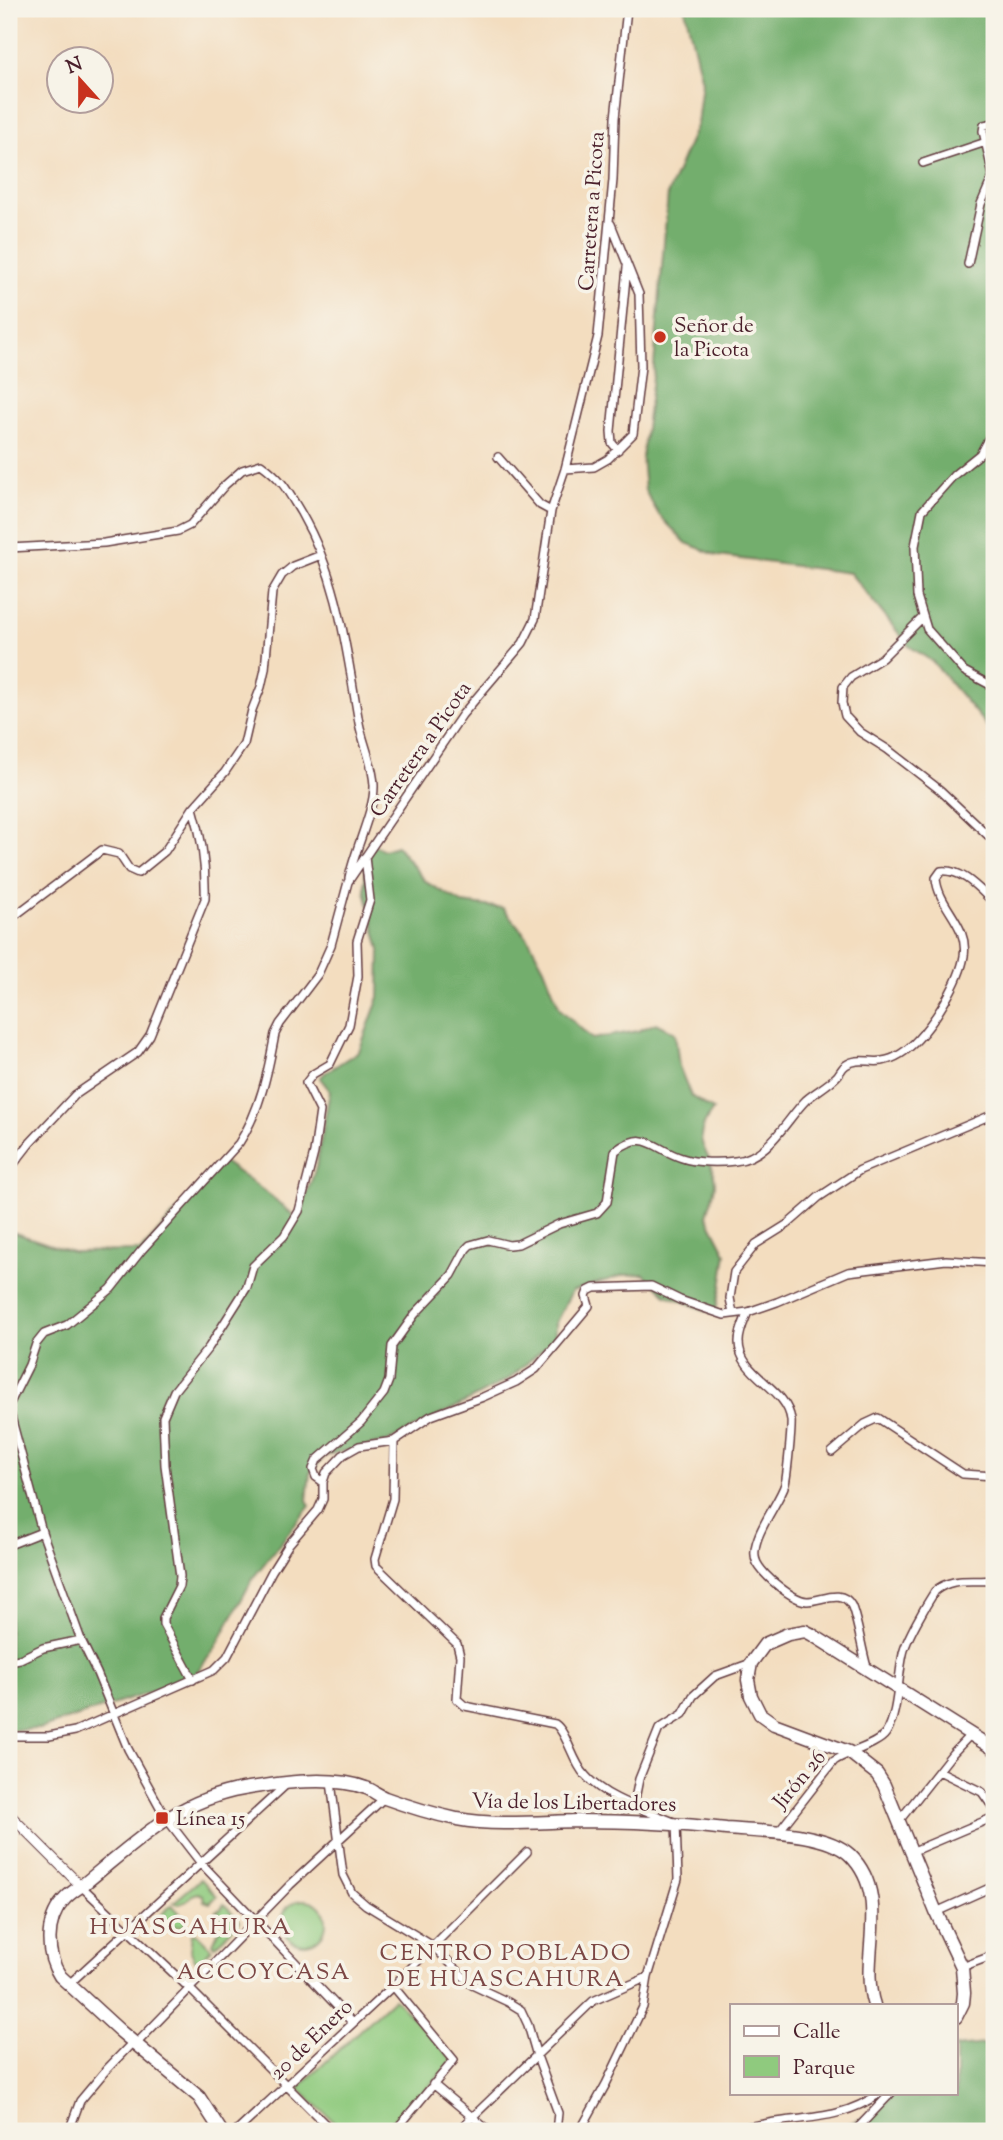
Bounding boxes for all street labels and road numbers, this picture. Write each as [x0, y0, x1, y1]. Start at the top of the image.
street label: Carretera a Picota [572, 130, 614, 292]
street label: Carretera a Picota [364, 676, 480, 824]
street label: Jirón 26 [766, 1744, 834, 1817]
street label: Vía de los Libertadores [471, 1787, 677, 1821]
street label: 20 de Enero [264, 1993, 361, 2088]

